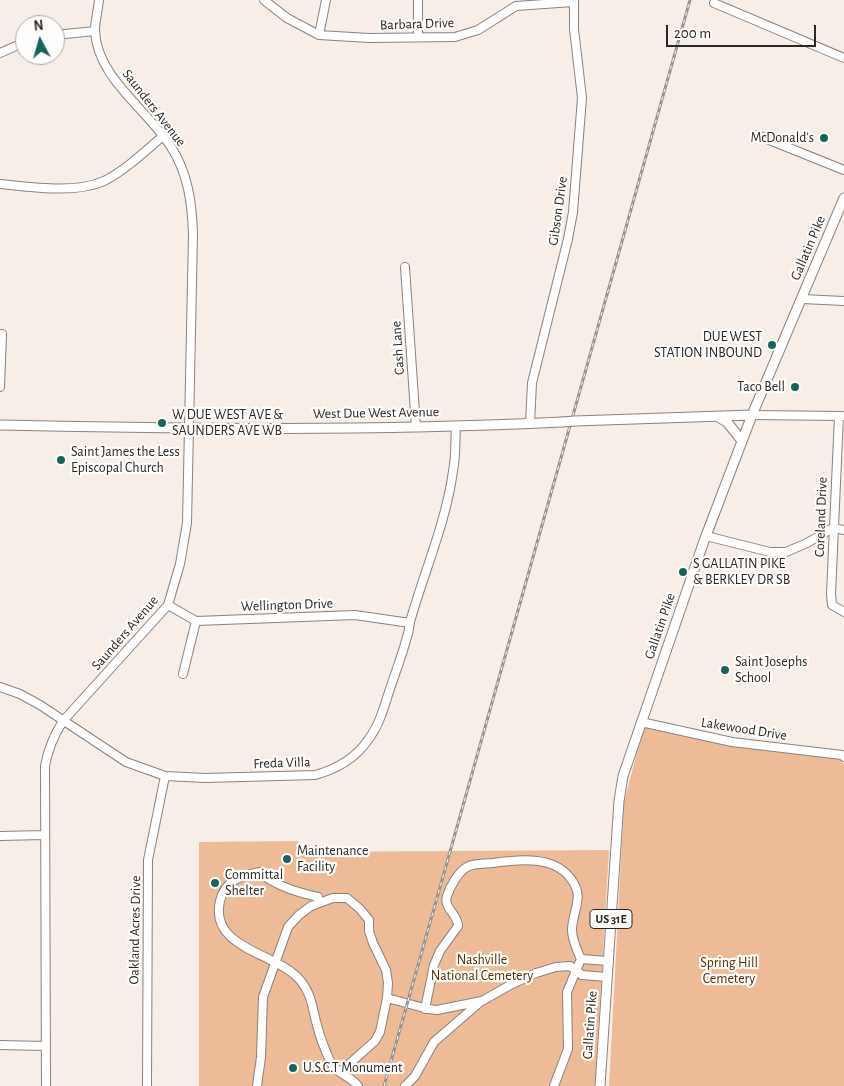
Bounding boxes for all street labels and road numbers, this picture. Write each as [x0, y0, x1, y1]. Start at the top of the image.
street label: Barbara Drive [380, 14, 454, 34]
street label: Saunders Avenue [119, 66, 189, 150]
street label: Gibson Drive [545, 175, 571, 247]
street label: Gallatin Pike [787, 213, 829, 283]
street label: Cash Lane [388, 320, 408, 376]
street label: West Due West Avenue [313, 403, 439, 423]
street label: Coreland Drive [811, 477, 831, 557]
street label: Gallatin Pike [641, 591, 679, 661]
street label: Saunders Avenue [88, 592, 162, 674]
street label: Wellington Drive [241, 595, 333, 615]
street label: Lakewood Drive [700, 714, 788, 744]
street label: Freda Villa [253, 754, 311, 772]
street label: Oakland Acres Drive [126, 875, 144, 985]
road number: US 31E [590, 910, 632, 929]
street label: Gallatin Pike [579, 990, 601, 1060]

